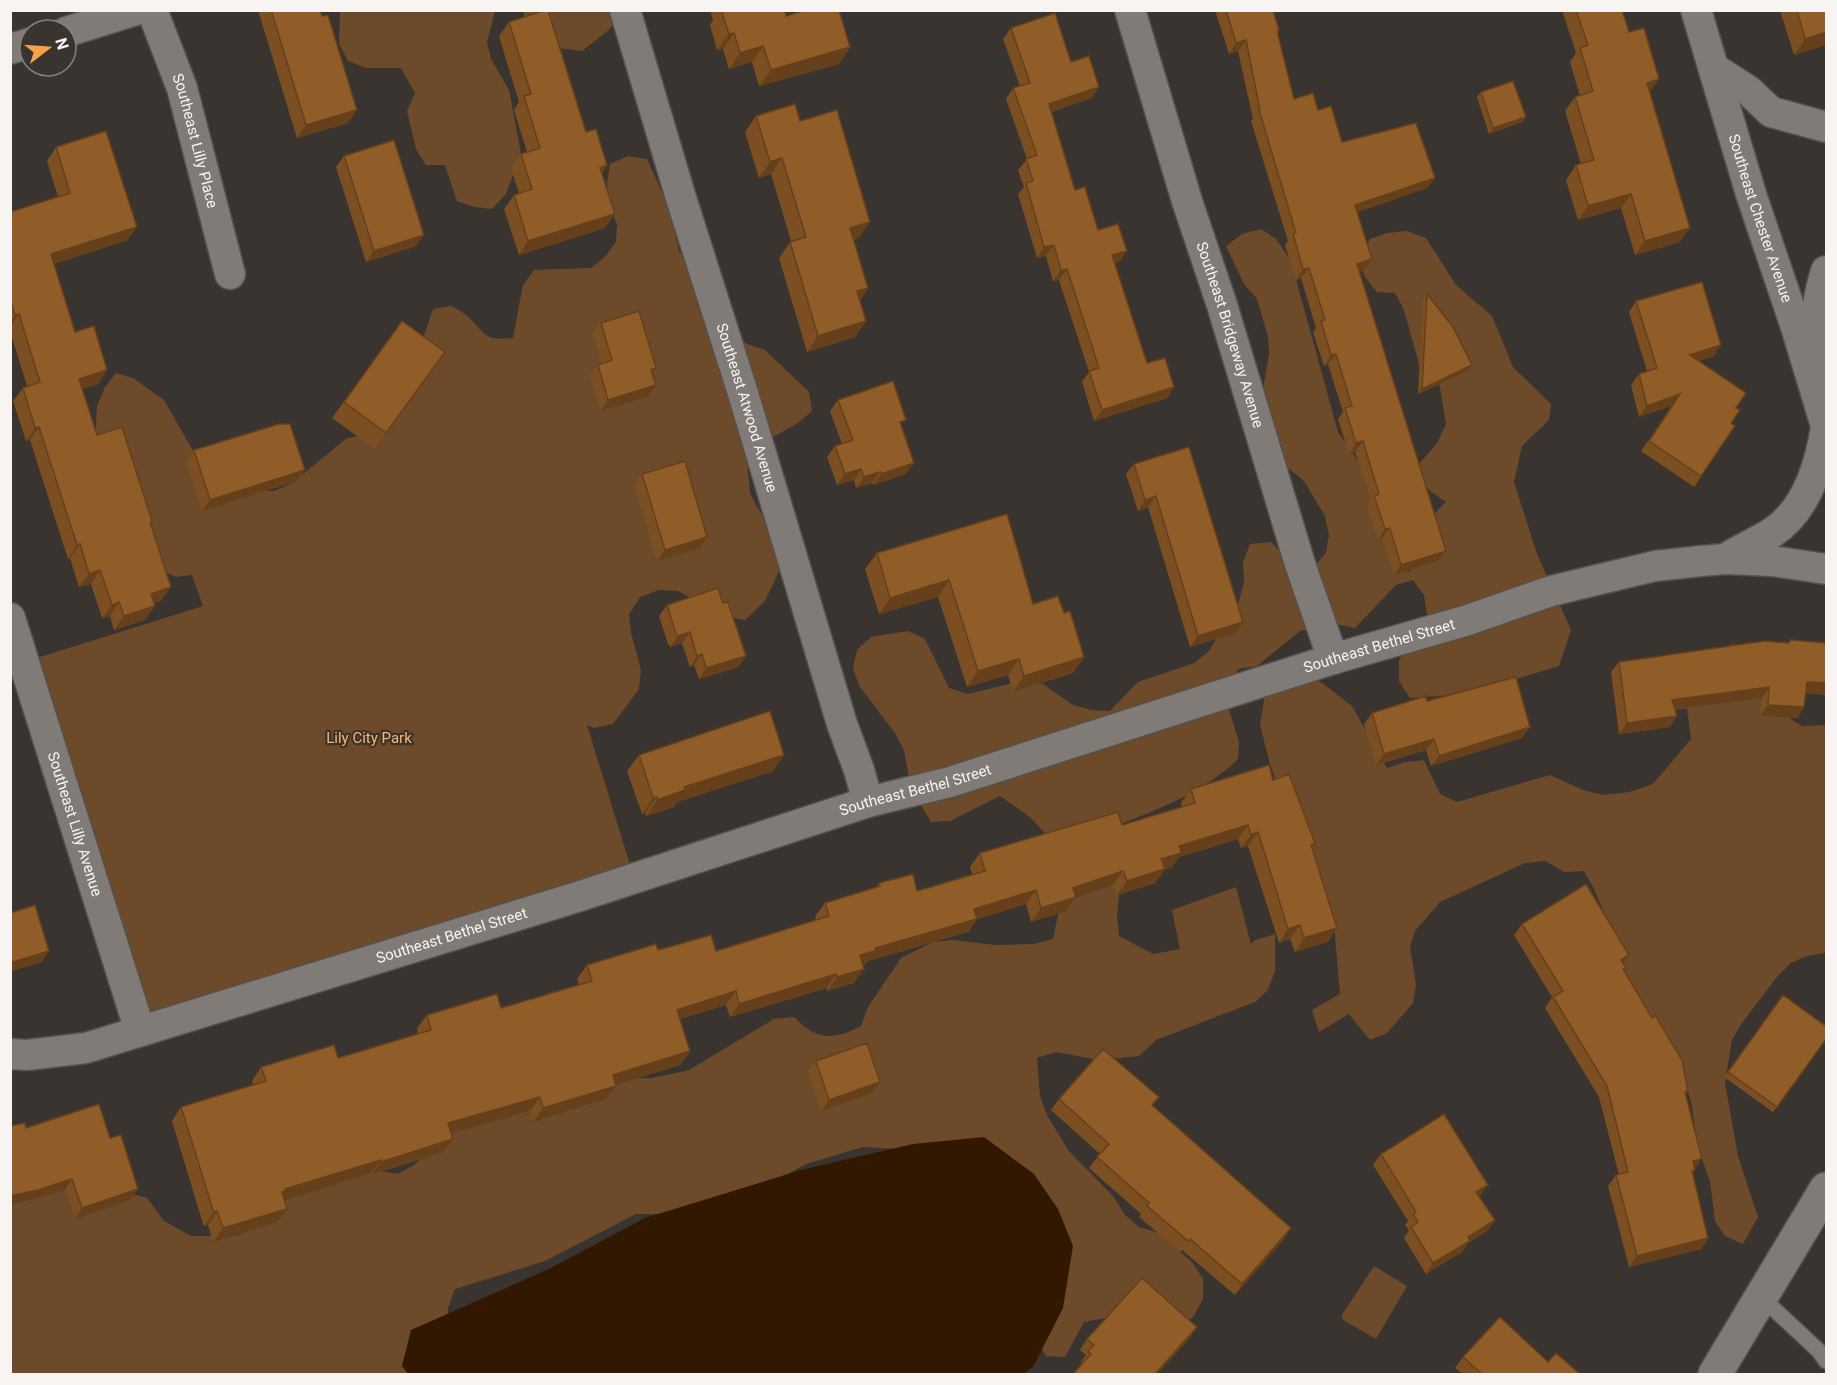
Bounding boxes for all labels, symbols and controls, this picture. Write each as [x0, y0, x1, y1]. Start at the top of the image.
north arrow [18, 18, 78, 78]
text: N [51, 36, 73, 52]
street label: Southeast Lilly Place [168, 71, 222, 210]
street label: Southeast Chester Avenue [1725, 132, 1796, 305]
street label: Southeast Bridgeway Avenue [1192, 240, 1267, 430]
street label: Southeast Atwood Avenue [712, 321, 781, 494]
street label: Southeast Bethel Street [1301, 615, 1457, 677]
park label: Lily City Park [326, 729, 412, 747]
street label: Southeast Lilly Avenue [44, 750, 106, 899]
street label: Southeast Bethel Street [837, 760, 994, 820]
street label: Southeast Bethel Street [374, 904, 529, 967]

